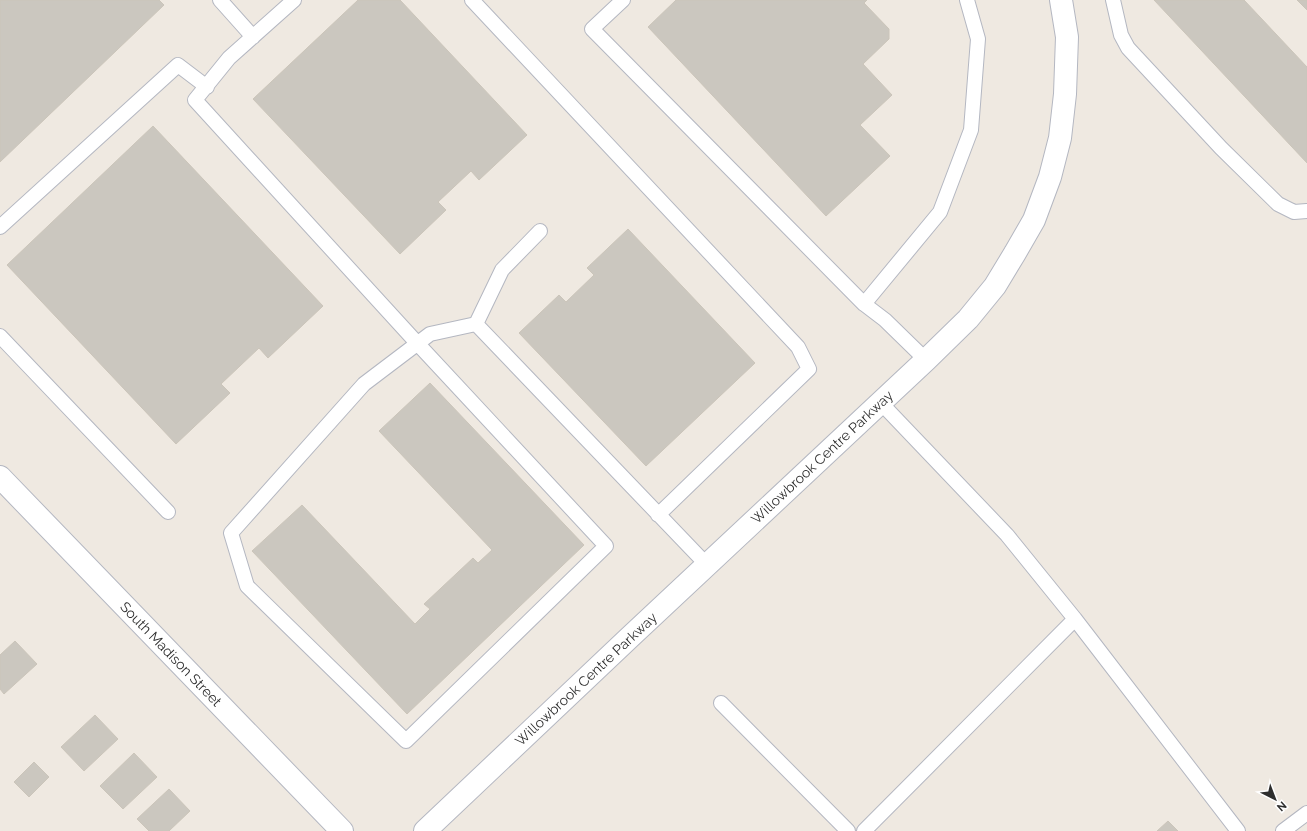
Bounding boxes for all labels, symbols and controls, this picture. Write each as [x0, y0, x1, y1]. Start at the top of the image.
street label: Willowbrook Centre Parkway [748, 387, 896, 527]
street label: South Madison Street [117, 599, 225, 710]
street label: Willowbrook Centre Parkway [512, 609, 660, 749]
north arrow [1255, 779, 1295, 819]
text: N [1274, 798, 1289, 814]

